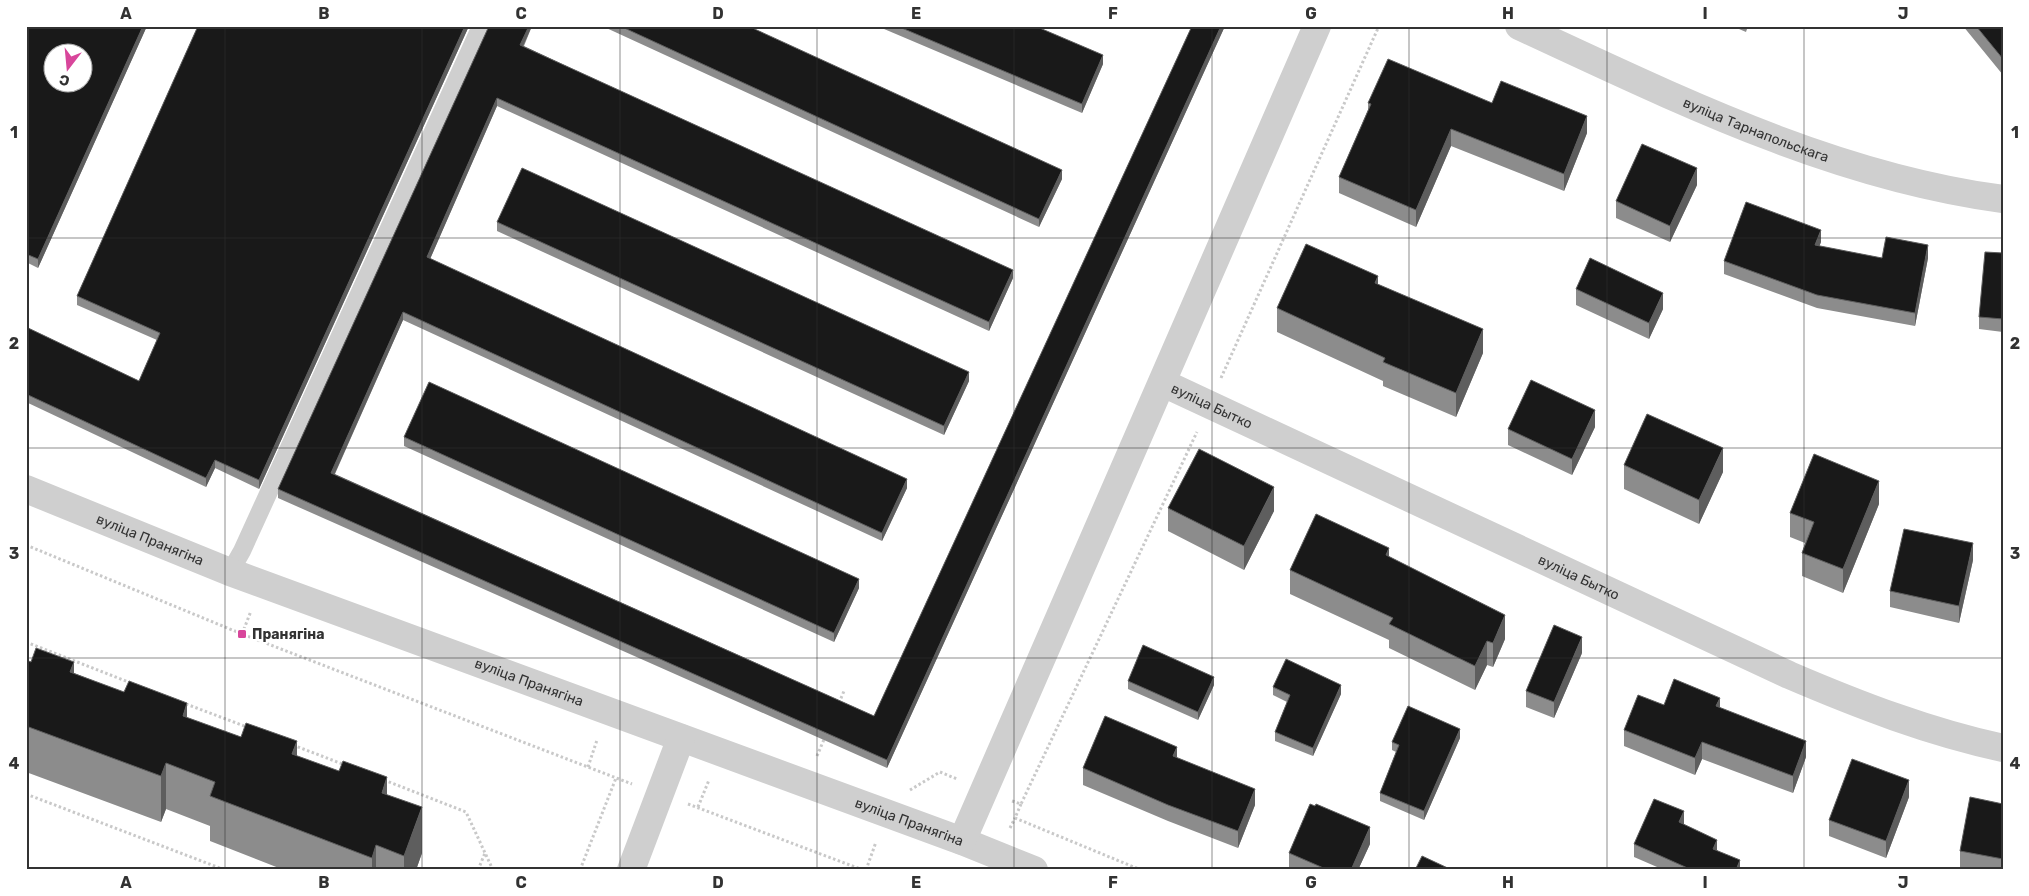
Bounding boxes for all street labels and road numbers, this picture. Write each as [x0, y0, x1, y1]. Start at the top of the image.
street label: вуліца Тарнапольскага [1681, 94, 1831, 166]
street label: вуліца Бытко [1169, 380, 1255, 432]
street label: вуліца Пранягіна [94, 510, 206, 569]
street label: вуліца Бытко [1536, 551, 1622, 603]
street label: вуліца Пранягіна [473, 654, 586, 710]
street label: вуліца Пранягіна [853, 794, 966, 849]

